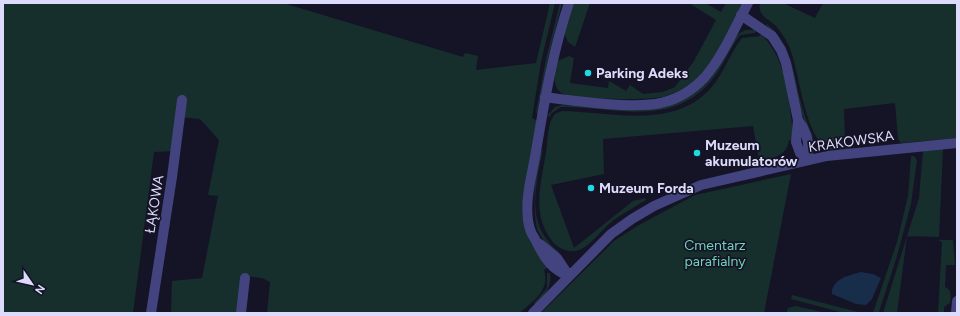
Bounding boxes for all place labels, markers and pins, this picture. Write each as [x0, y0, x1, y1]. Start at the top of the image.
place label: Parking Adeks [596, 65, 688, 82]
marker: Parking Adeks [583, 68, 593, 78]
place label: Muzeum akumulatorów [705, 137, 798, 170]
marker: Muzeum akumulatorów [692, 148, 702, 158]
place label: Muzeum Forda [599, 180, 694, 197]
marker: Muzeum Forda [586, 183, 596, 193]

